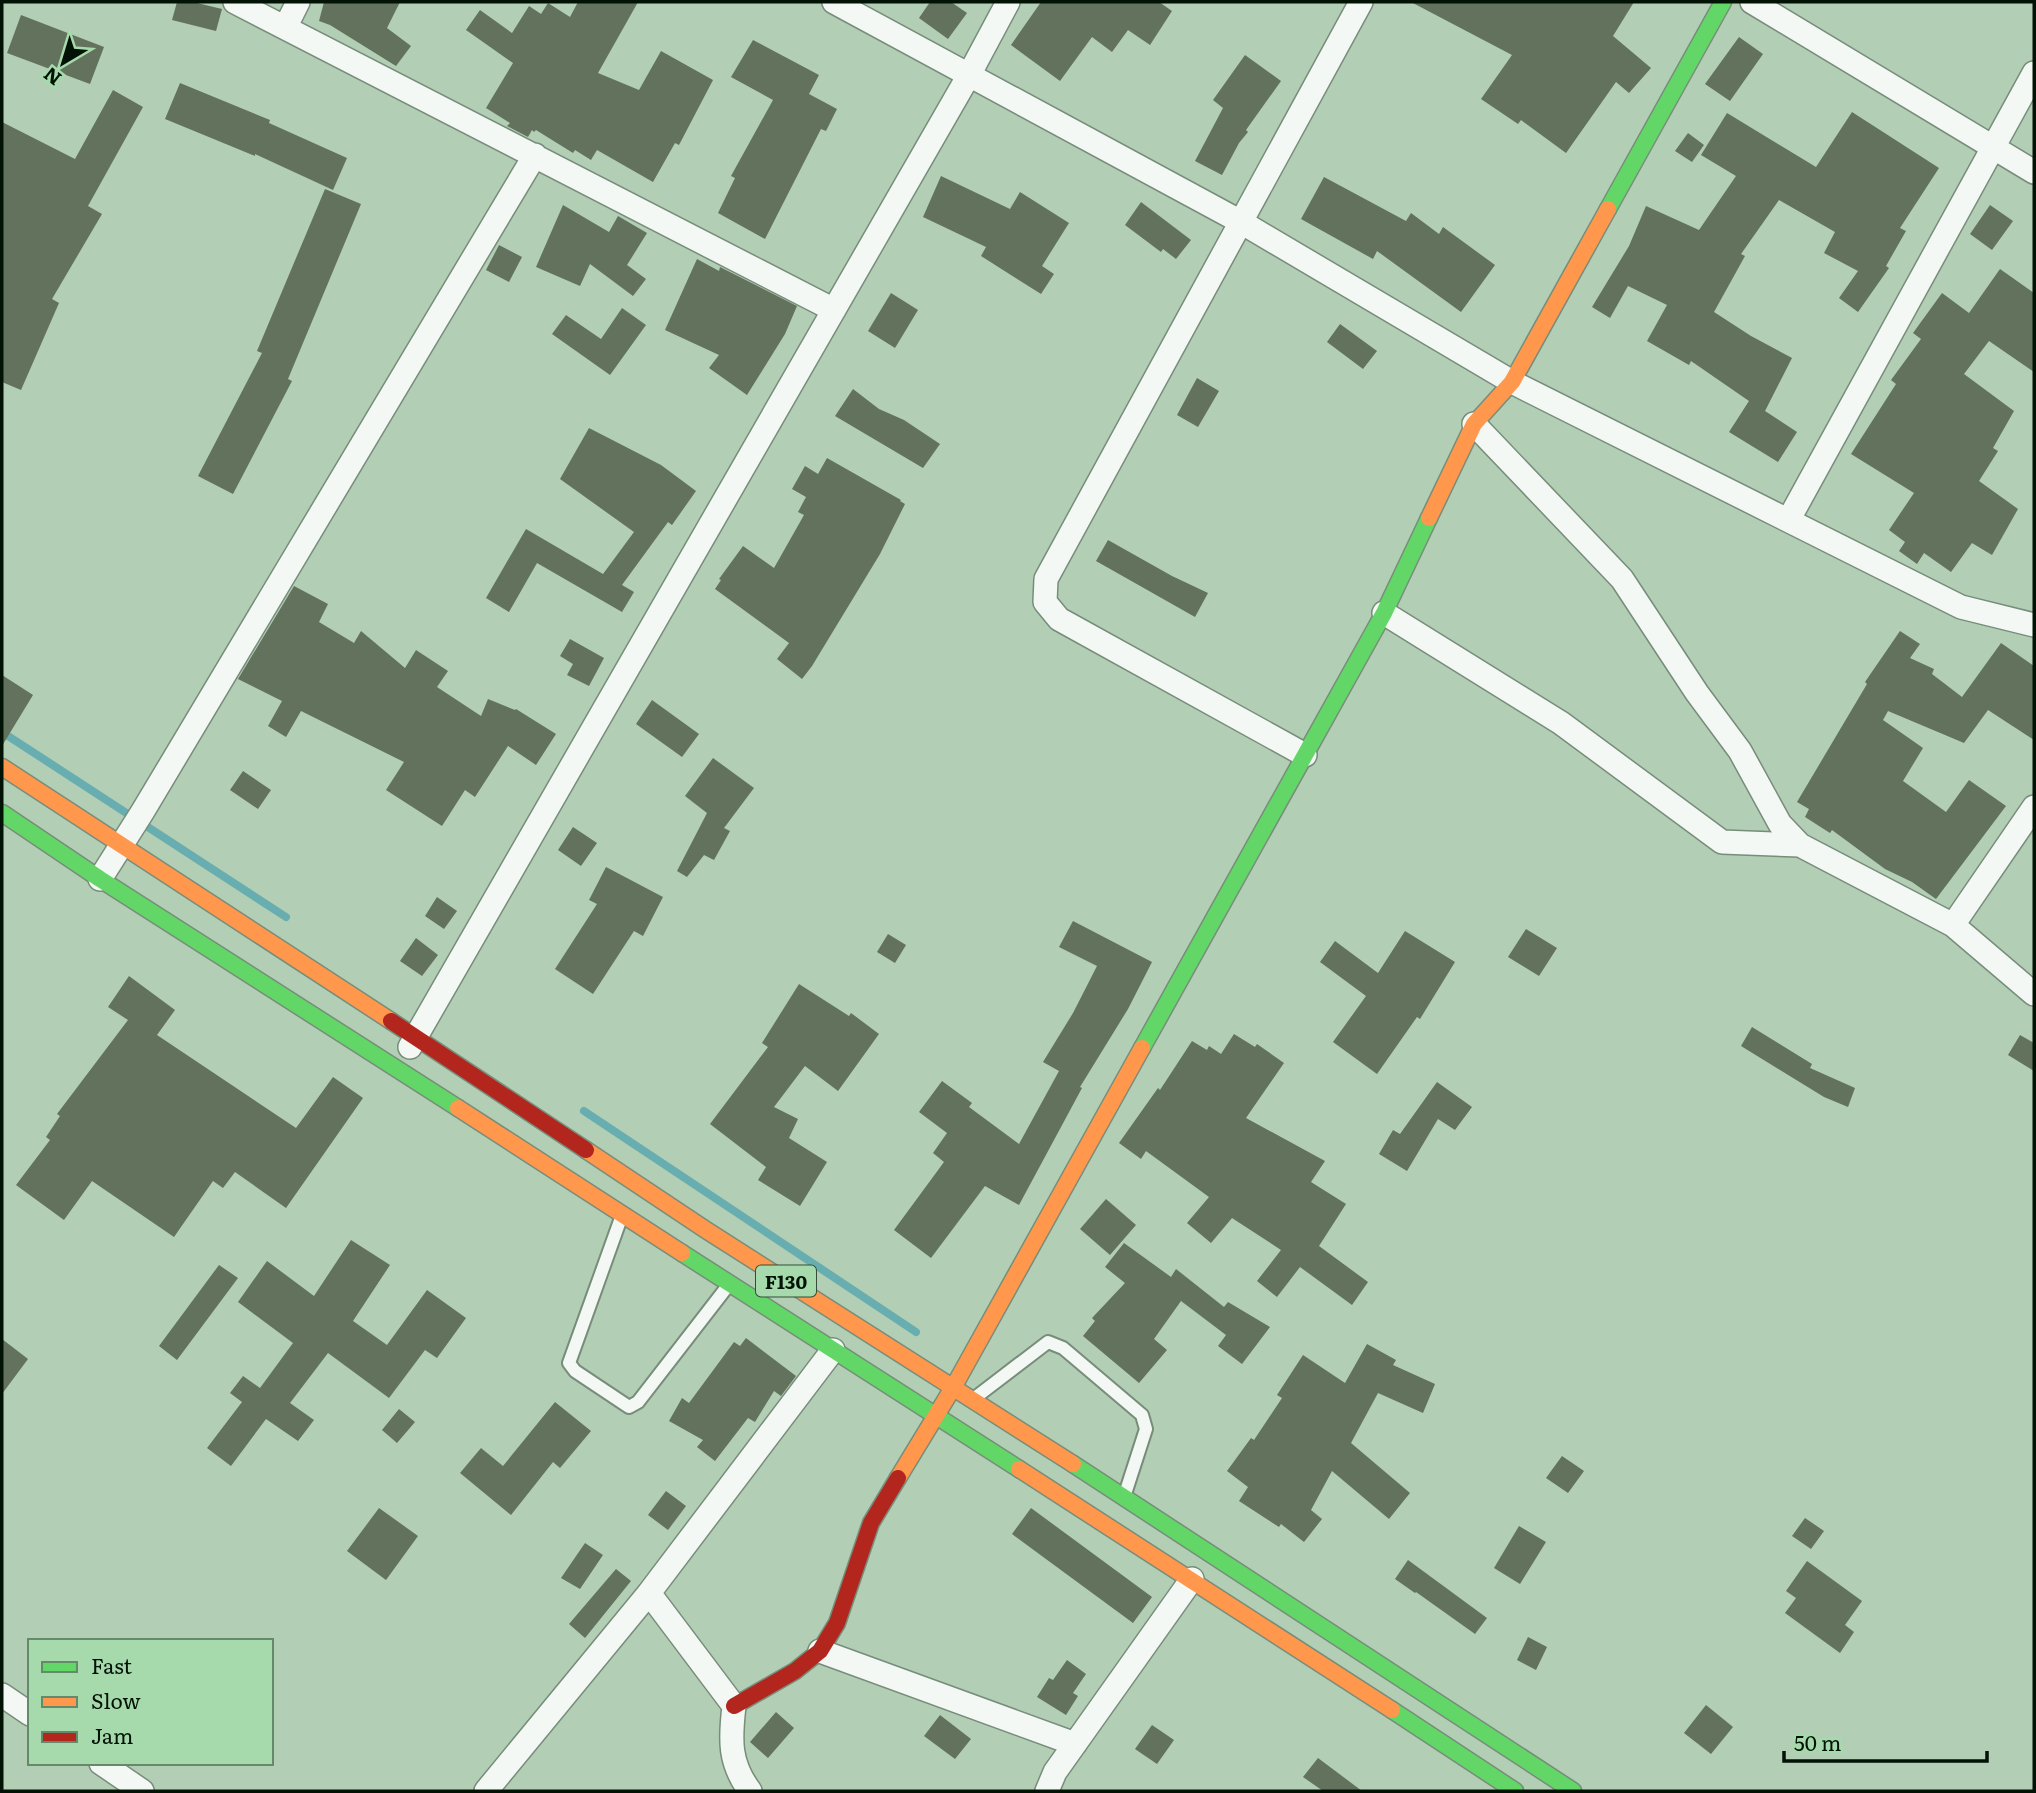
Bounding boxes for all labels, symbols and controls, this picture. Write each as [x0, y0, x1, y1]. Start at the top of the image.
north arrow [28, 28, 98, 98]
text: N [37, 61, 67, 93]
road number: F130 [756, 1266, 816, 1296]
legend [28, 1639, 273, 1765]
text: Fast [91, 1649, 132, 1680]
text: Slow [91, 1684, 141, 1715]
text: Jam [91, 1719, 133, 1750]
scale bar [1784, 1720, 1987, 1764]
text: 50 m [1794, 1726, 1841, 1757]

